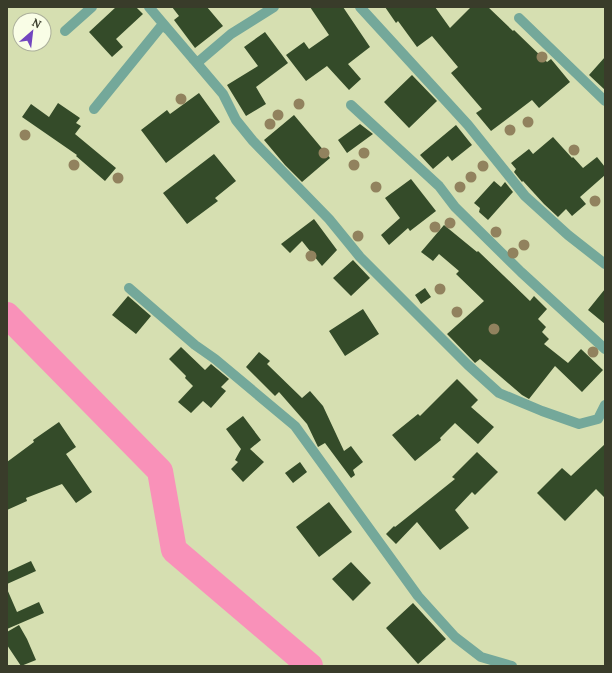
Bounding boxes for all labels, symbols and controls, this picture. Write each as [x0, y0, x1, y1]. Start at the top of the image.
north arrow [12, 12, 52, 52]
text: N [30, 15, 44, 32]

